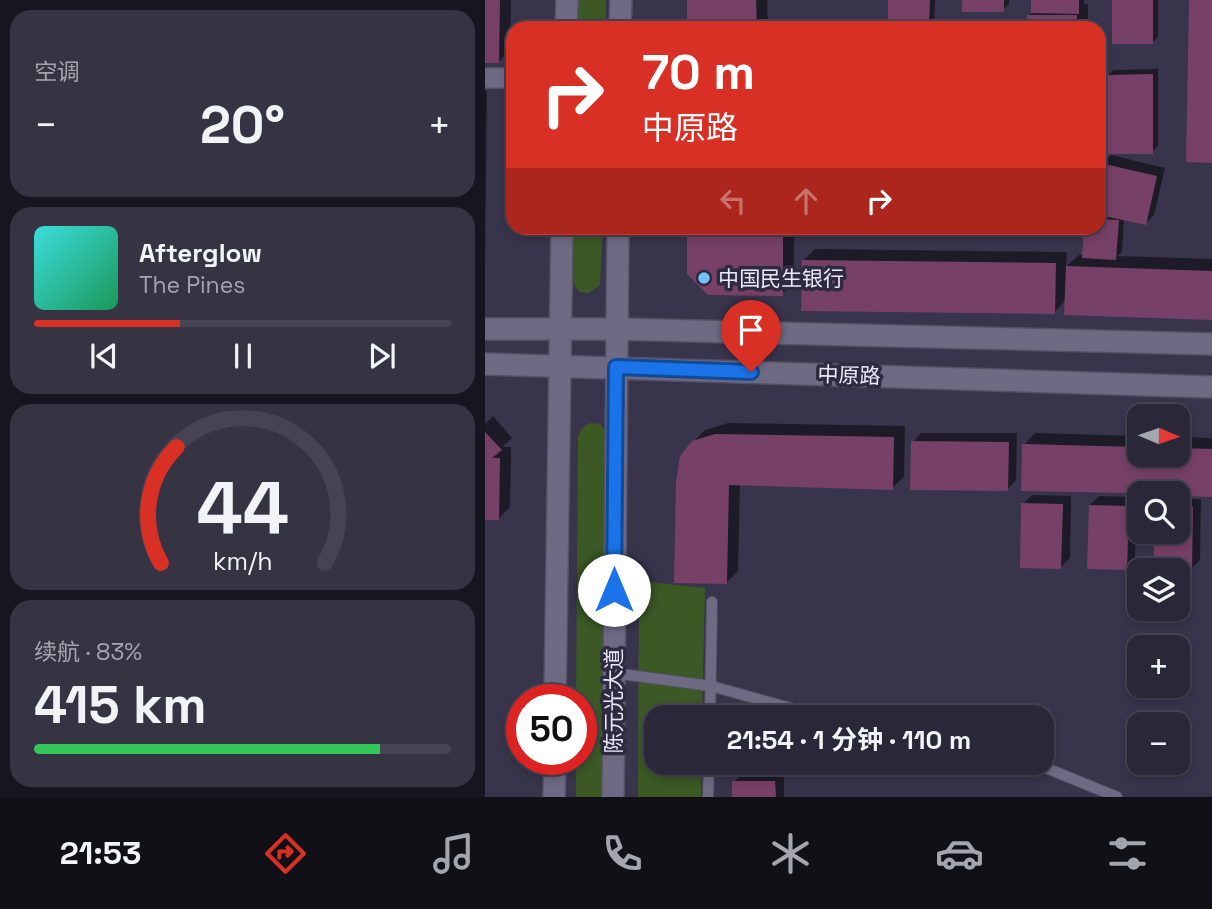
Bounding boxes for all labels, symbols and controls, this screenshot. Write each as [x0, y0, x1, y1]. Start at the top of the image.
text: 70 m [642, 41, 755, 103]
icon: right [527, 49, 618, 140]
text: 空调 [34, 57, 80, 87]
text: 20° [200, 92, 285, 158]
text: − [34, 101, 58, 149]
text: + [427, 101, 451, 149]
text: 中原路 [642, 108, 738, 148]
icon: left [714, 182, 752, 220]
icon: ahead [787, 182, 825, 220]
icon: right [860, 182, 898, 220]
text: Afterglow [139, 236, 262, 270]
place label: 中国民生银行 [718, 265, 844, 292]
text: The Pines [139, 270, 245, 300]
marker: 中国民生银行 [696, 270, 712, 286]
pin [721, 300, 781, 372]
icon: arrive [732, 311, 770, 349]
icon: previous [85, 337, 123, 375]
icon: pause [224, 337, 262, 375]
icon: next [363, 337, 401, 375]
street label: 中原路 [817, 360, 881, 390]
north arrow [1127, 404, 1190, 467]
map controls [1127, 404, 1190, 775]
text: 44 [196, 461, 289, 554]
button: search [1127, 481, 1190, 544]
text: km/h [213, 545, 272, 577]
position arrow [577, 553, 651, 627]
button: layers [1127, 558, 1190, 621]
button: + [1127, 635, 1190, 698]
text: 续航 · 83% [34, 637, 142, 667]
street label: 陈元光大道 [600, 649, 627, 754]
text: 415 km [34, 672, 207, 738]
speed limit sign: 50 [506, 684, 597, 775]
button: − [1127, 712, 1190, 775]
text: 21:54 · 1 分钟 · 110 m [727, 723, 971, 757]
icon: directions [261, 829, 310, 878]
icon: music [429, 829, 478, 878]
icon: phone [598, 829, 647, 878]
icon: climate [766, 829, 815, 878]
icon: car [935, 829, 984, 878]
icon: filters [1103, 829, 1152, 878]
text: 21:53 [60, 833, 141, 873]

